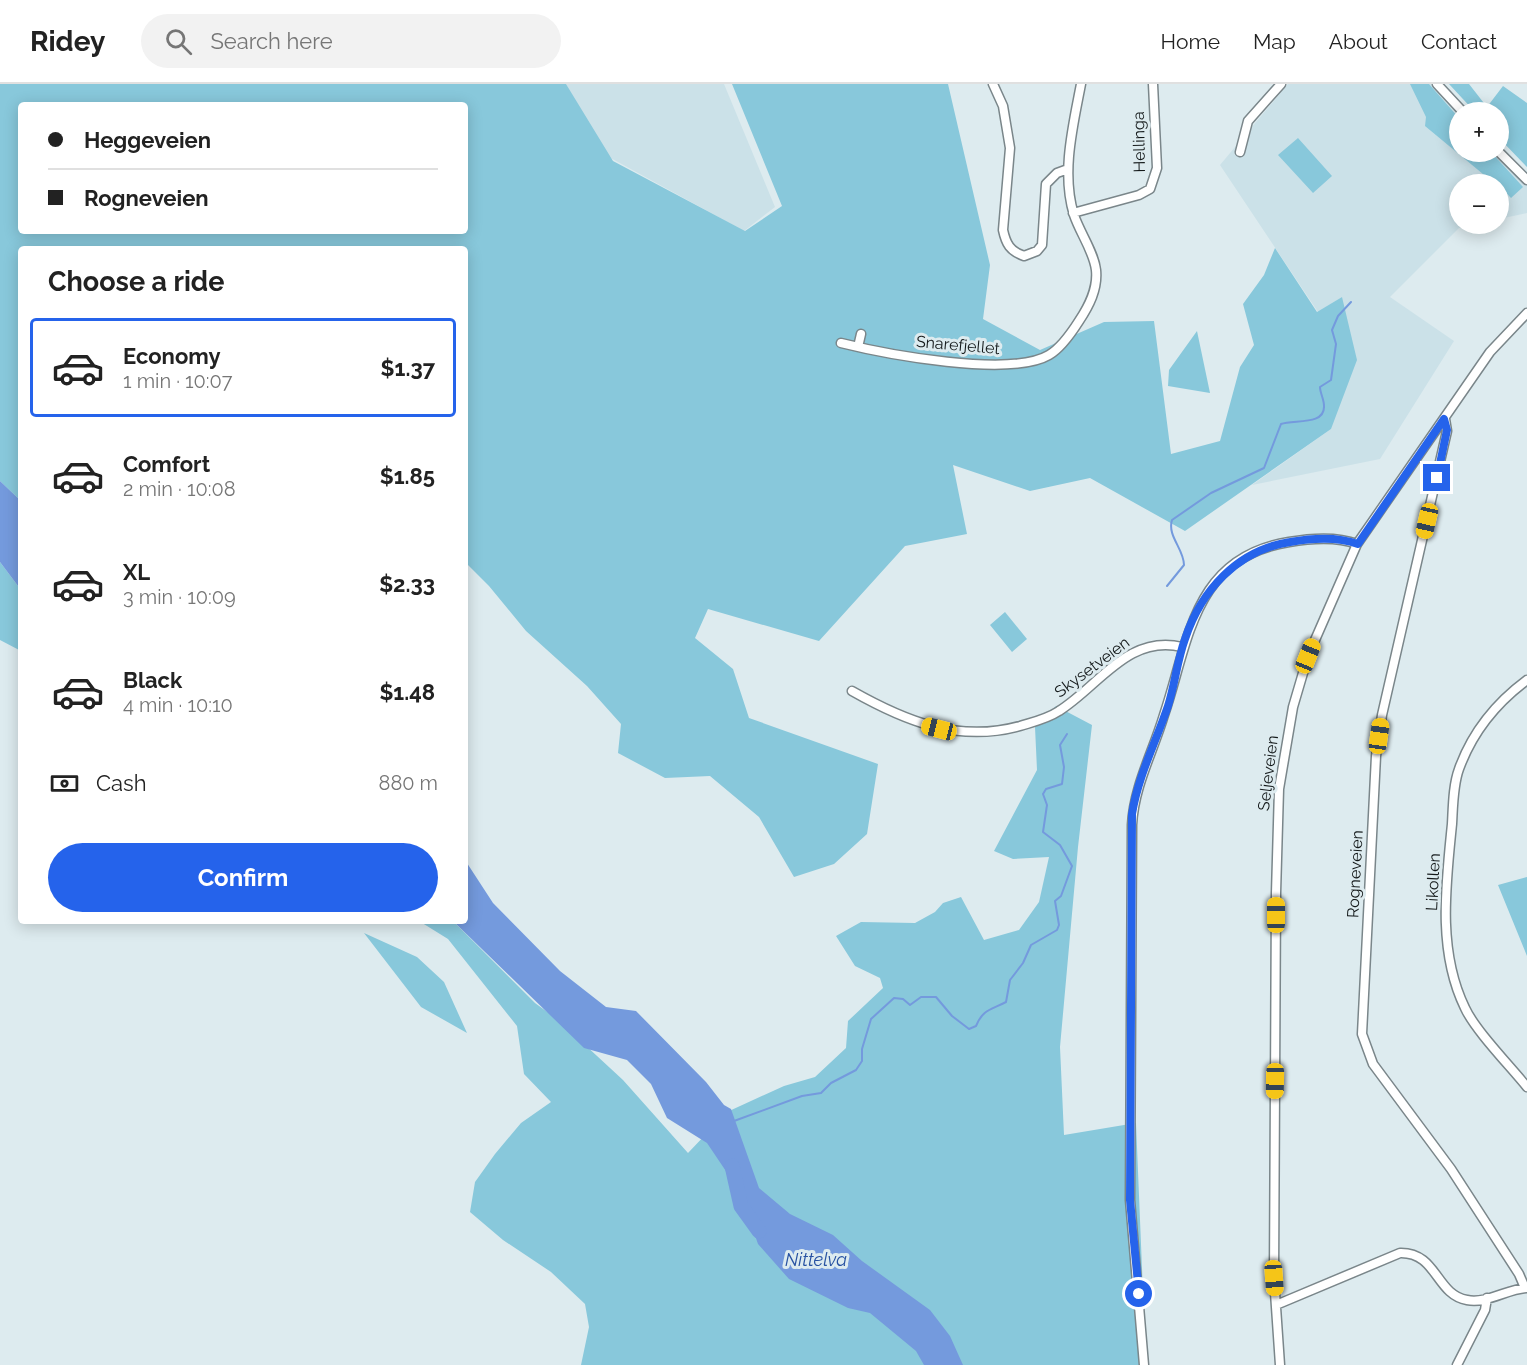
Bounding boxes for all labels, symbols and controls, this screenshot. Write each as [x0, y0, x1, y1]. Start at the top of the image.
search box [141, 14, 561, 68]
text: Ridey [30, 25, 105, 58]
icon: search [162, 25, 195, 58]
text: Search here [210, 28, 333, 54]
text: Home [1161, 29, 1220, 54]
text: Map [1253, 29, 1296, 54]
text: About [1329, 29, 1388, 54]
text: Contact [1421, 29, 1497, 54]
map controls [1449, 102, 1509, 234]
button: + [1449, 102, 1509, 162]
street label: Hellinga [1129, 111, 1149, 173]
text: Heggeveien [84, 127, 211, 153]
button: − [1449, 174, 1509, 234]
text: Rogneveien [84, 185, 209, 211]
text: Choose a ride [48, 266, 224, 297]
street label: Snarefjellet [915, 332, 1001, 358]
icon: car [51, 341, 105, 395]
text: Economy [123, 343, 221, 369]
text: $1.37 [381, 355, 435, 381]
text: 1 min · 10:07 [123, 369, 232, 393]
icon: car [51, 449, 105, 503]
text: Comfort [123, 451, 210, 477]
text: $1.85 [380, 463, 435, 489]
route end [1423, 464, 1450, 491]
text: 2 min · 10:08 [123, 477, 236, 501]
car [1414, 501, 1440, 541]
icon: car [51, 557, 105, 611]
text: XL [123, 559, 150, 585]
text: $2.33 [379, 571, 435, 597]
text: 3 min · 10:09 [123, 585, 236, 609]
street label: Skysetveien [1051, 633, 1133, 701]
car [1293, 636, 1323, 676]
icon: car [51, 665, 105, 719]
text: Black [123, 667, 182, 693]
text: $1.48 [379, 679, 435, 705]
text: 4 min · 10:10 [123, 693, 233, 717]
car [919, 716, 959, 742]
car [1368, 717, 1390, 755]
street label: Seljeveien [1254, 734, 1282, 812]
icon: cash [48, 767, 81, 800]
text: Cash [96, 770, 147, 796]
text: 880 m [379, 771, 438, 795]
street label: Rogneveien [1343, 830, 1367, 918]
button: Confirm [48, 843, 438, 912]
street label: Likollen [1422, 853, 1444, 911]
car [1267, 897, 1285, 933]
car [1266, 1063, 1284, 1099]
water label: Nittelva [785, 1249, 847, 1270]
car [1264, 1259, 1284, 1297]
route start [1125, 1280, 1152, 1307]

